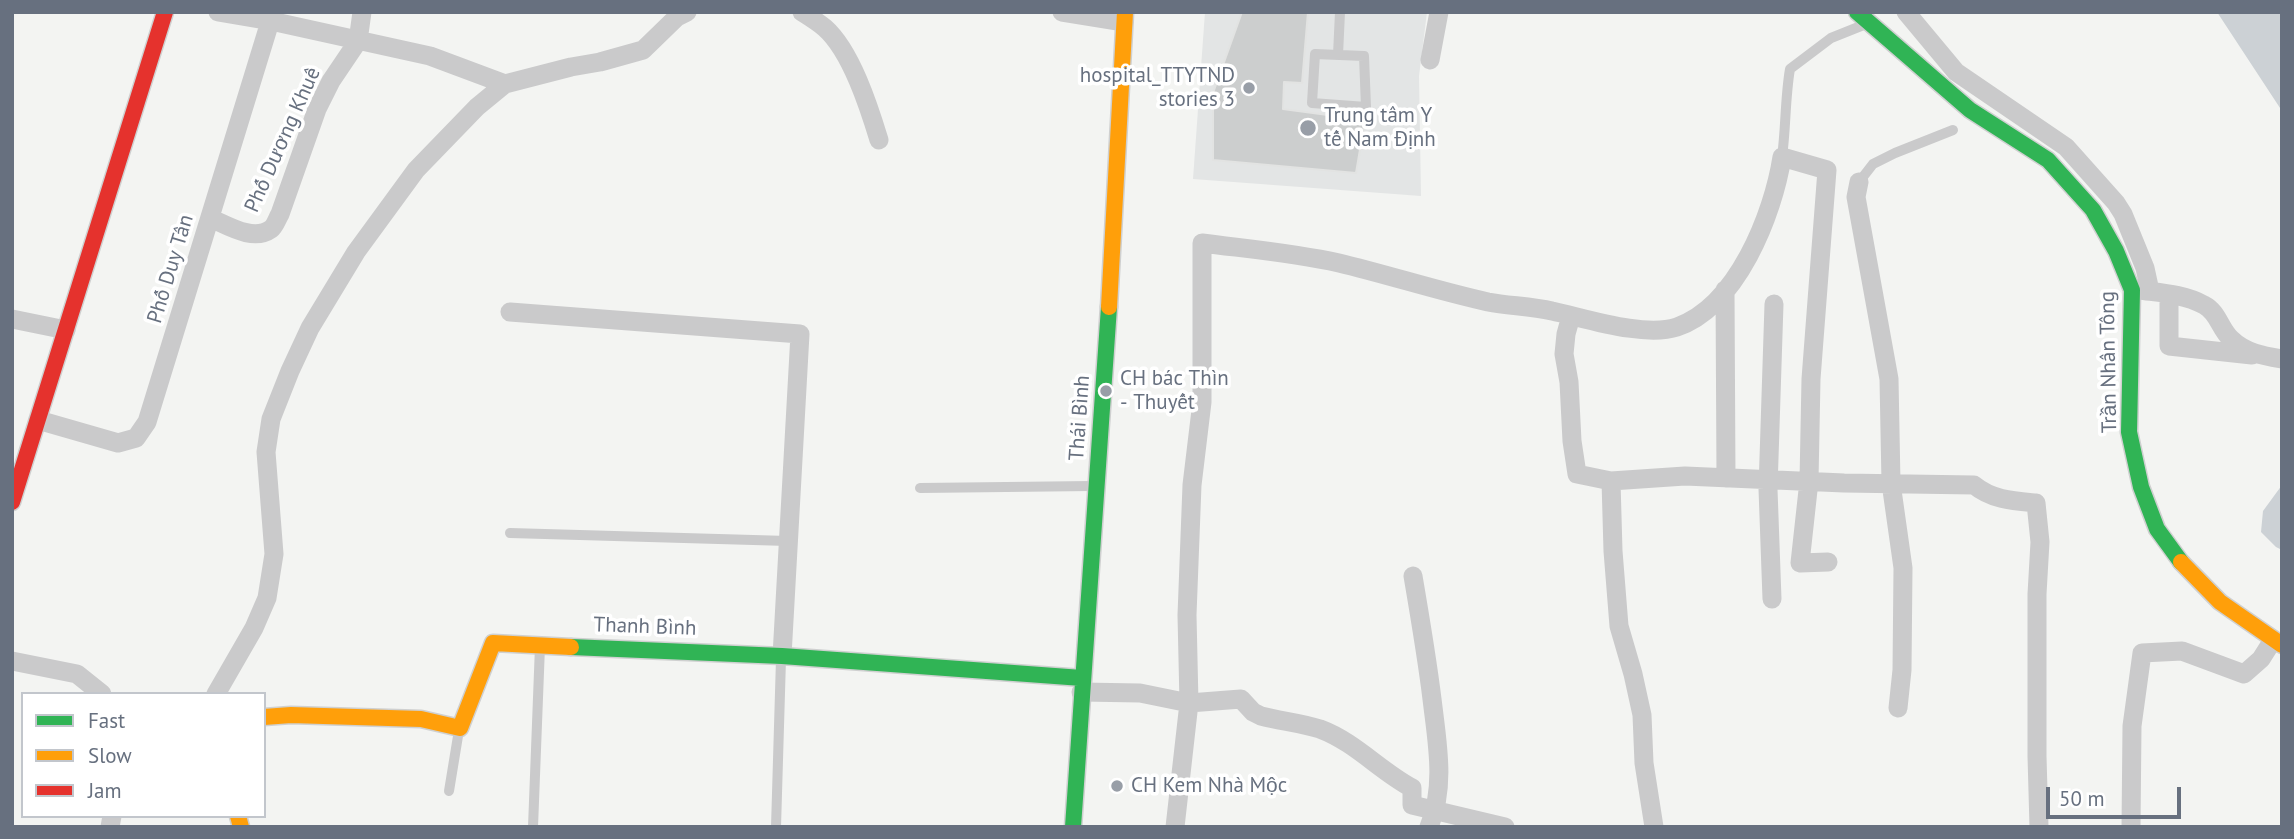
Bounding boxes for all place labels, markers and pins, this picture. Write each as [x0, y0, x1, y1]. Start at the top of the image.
place label: hospital_TTYTND stories 3 [1080, 63, 1235, 113]
marker: hospital_TTYTND stories 3 [1241, 80, 1257, 96]
place label: Trung tâm Y tế Nam Định [1324, 103, 1436, 153]
marker: Trung tâm Y tế Nam Định [1298, 118, 1318, 138]
place label: CH bác Thìn - Thuyết [1120, 366, 1229, 416]
marker: CH bác Thìn - Thuyết [1098, 383, 1114, 399]
place label: CH Kem Nhà Mộc [1131, 773, 1287, 799]
marker: CH Kem Nhà Mộc [1109, 778, 1125, 794]

